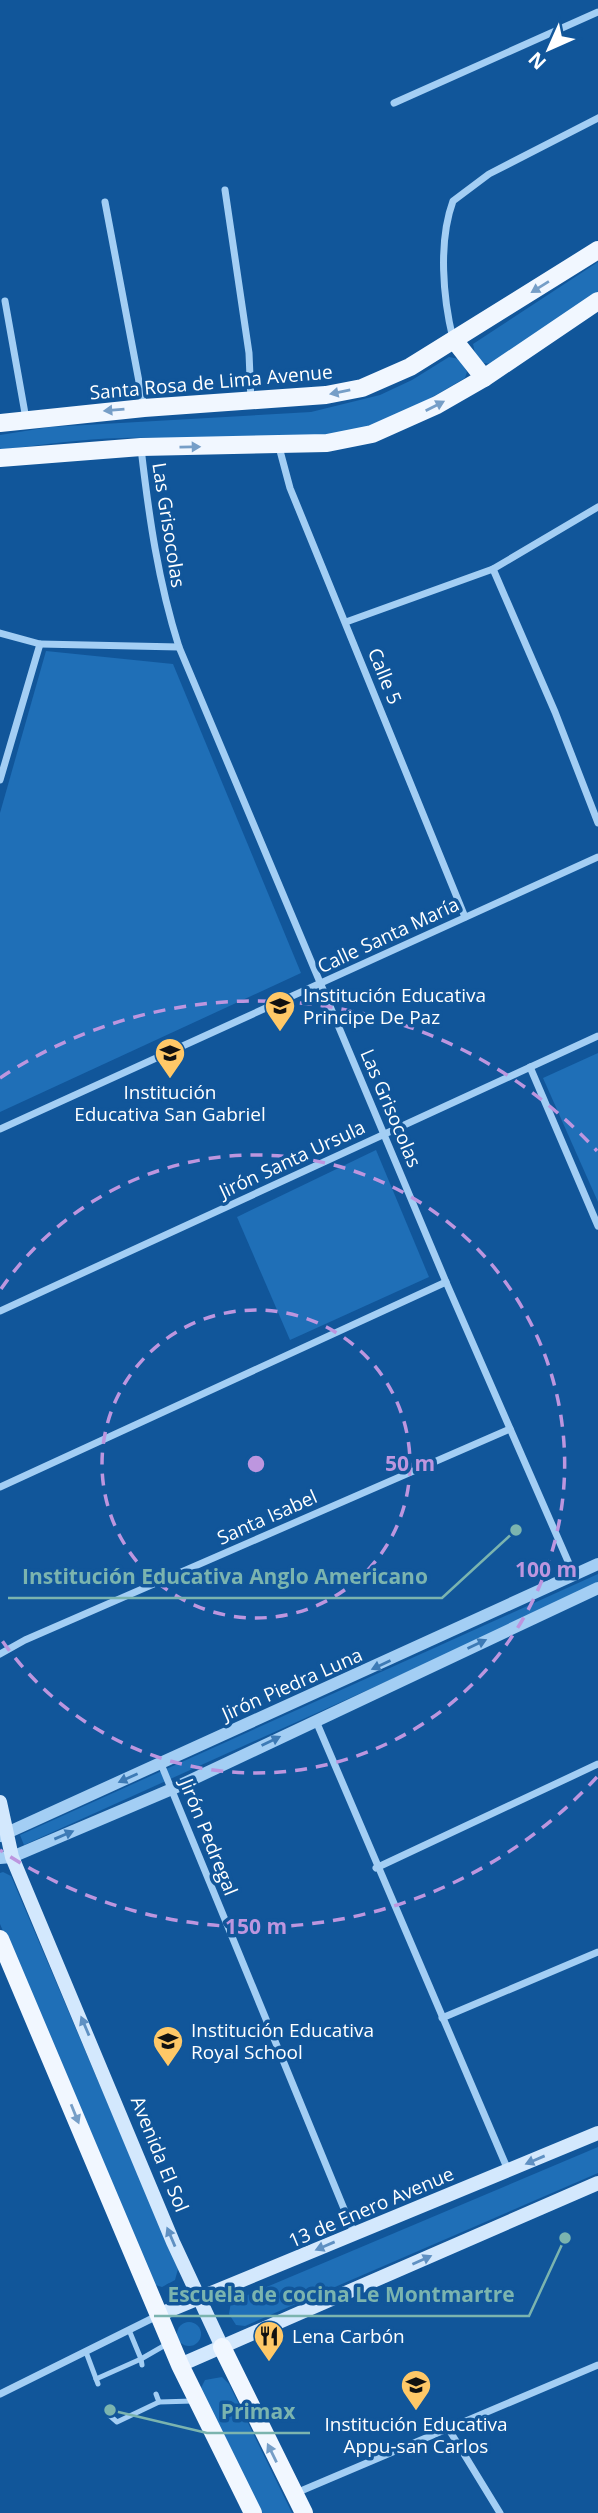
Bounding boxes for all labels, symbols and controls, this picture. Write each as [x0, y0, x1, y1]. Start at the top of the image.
north arrow [514, 14, 584, 84]
text: N [522, 46, 552, 76]
one-way arrow [531, 280, 550, 293]
street label: Santa Rosa de Lima Avenue [88, 358, 334, 406]
one-way arrow [329, 387, 351, 398]
one-way arrow [425, 400, 445, 411]
one-way arrow [103, 405, 125, 416]
one-way arrow [180, 441, 202, 453]
street label: Las Grisocolas [146, 461, 192, 589]
street label: Calle 5 [362, 644, 408, 708]
street label: Calle Santa María [313, 891, 463, 979]
place label: Institución Educativa Principe De Paz [303, 982, 486, 1030]
school or university icon: Institución Educativa Principe De Paz [263, 989, 297, 1033]
school or university icon: Institución Educativa San Gabriel [153, 1036, 187, 1080]
street label: Las Grisocolas [354, 1045, 428, 1171]
place label: Institución Educativa San Gabriel [74, 1079, 266, 1127]
street label: Jirón Santa Ursula [213, 1114, 369, 1205]
text: 50 m [385, 1449, 435, 1477]
centre of rings [244, 1452, 268, 1476]
street label: Santa Isabel [213, 1483, 321, 1551]
text: 100 m [515, 1555, 577, 1583]
callout: Institución Educativa Anglo Americano [8, 1556, 442, 1598]
text: Institución Educativa Anglo Americano [22, 1562, 428, 1590]
one-way arrow [467, 1639, 487, 1650]
street label: Jirón Piedra Luna [216, 1641, 366, 1727]
one-way arrow [370, 1660, 391, 1671]
one-way arrow [261, 1735, 281, 1747]
one-way arrow [118, 1773, 139, 1784]
street label: Jirón Pedregal [173, 1773, 244, 1899]
one-way arrow [53, 1829, 74, 1840]
text: 150 m [225, 1912, 287, 1940]
one-way arrow [79, 2016, 90, 2037]
place label: Institución Educativa Royal School [191, 2017, 374, 2065]
school or university icon: Institución Educativa Royal School [151, 2024, 185, 2068]
street label: Avenida El Sol [125, 2092, 195, 2216]
one-way arrow [69, 2104, 80, 2125]
one-way arrow [524, 2154, 545, 2165]
street label: 13 de Enero Avenue [284, 2160, 458, 2254]
one-way arrow [166, 2226, 177, 2247]
one-way arrow [314, 2241, 335, 2252]
one-way arrow [412, 2254, 432, 2266]
callout: Escuela de cocina Le Montmartre [154, 2274, 529, 2316]
text: Escuela de cocina Le Montmartre [167, 2280, 515, 2308]
restaurant icon: Lena Carbón [252, 2319, 286, 2363]
place label: Lena Carbón [292, 2323, 405, 2349]
school or university icon: Institución Educativa Appu-san Carlos [399, 2368, 433, 2412]
callout: Primax [207, 2391, 310, 2433]
text: Primax [221, 2397, 296, 2425]
place label: Institución Educativa Appu-san Carlos [324, 2411, 508, 2459]
one-way arrow [267, 2442, 279, 2462]

